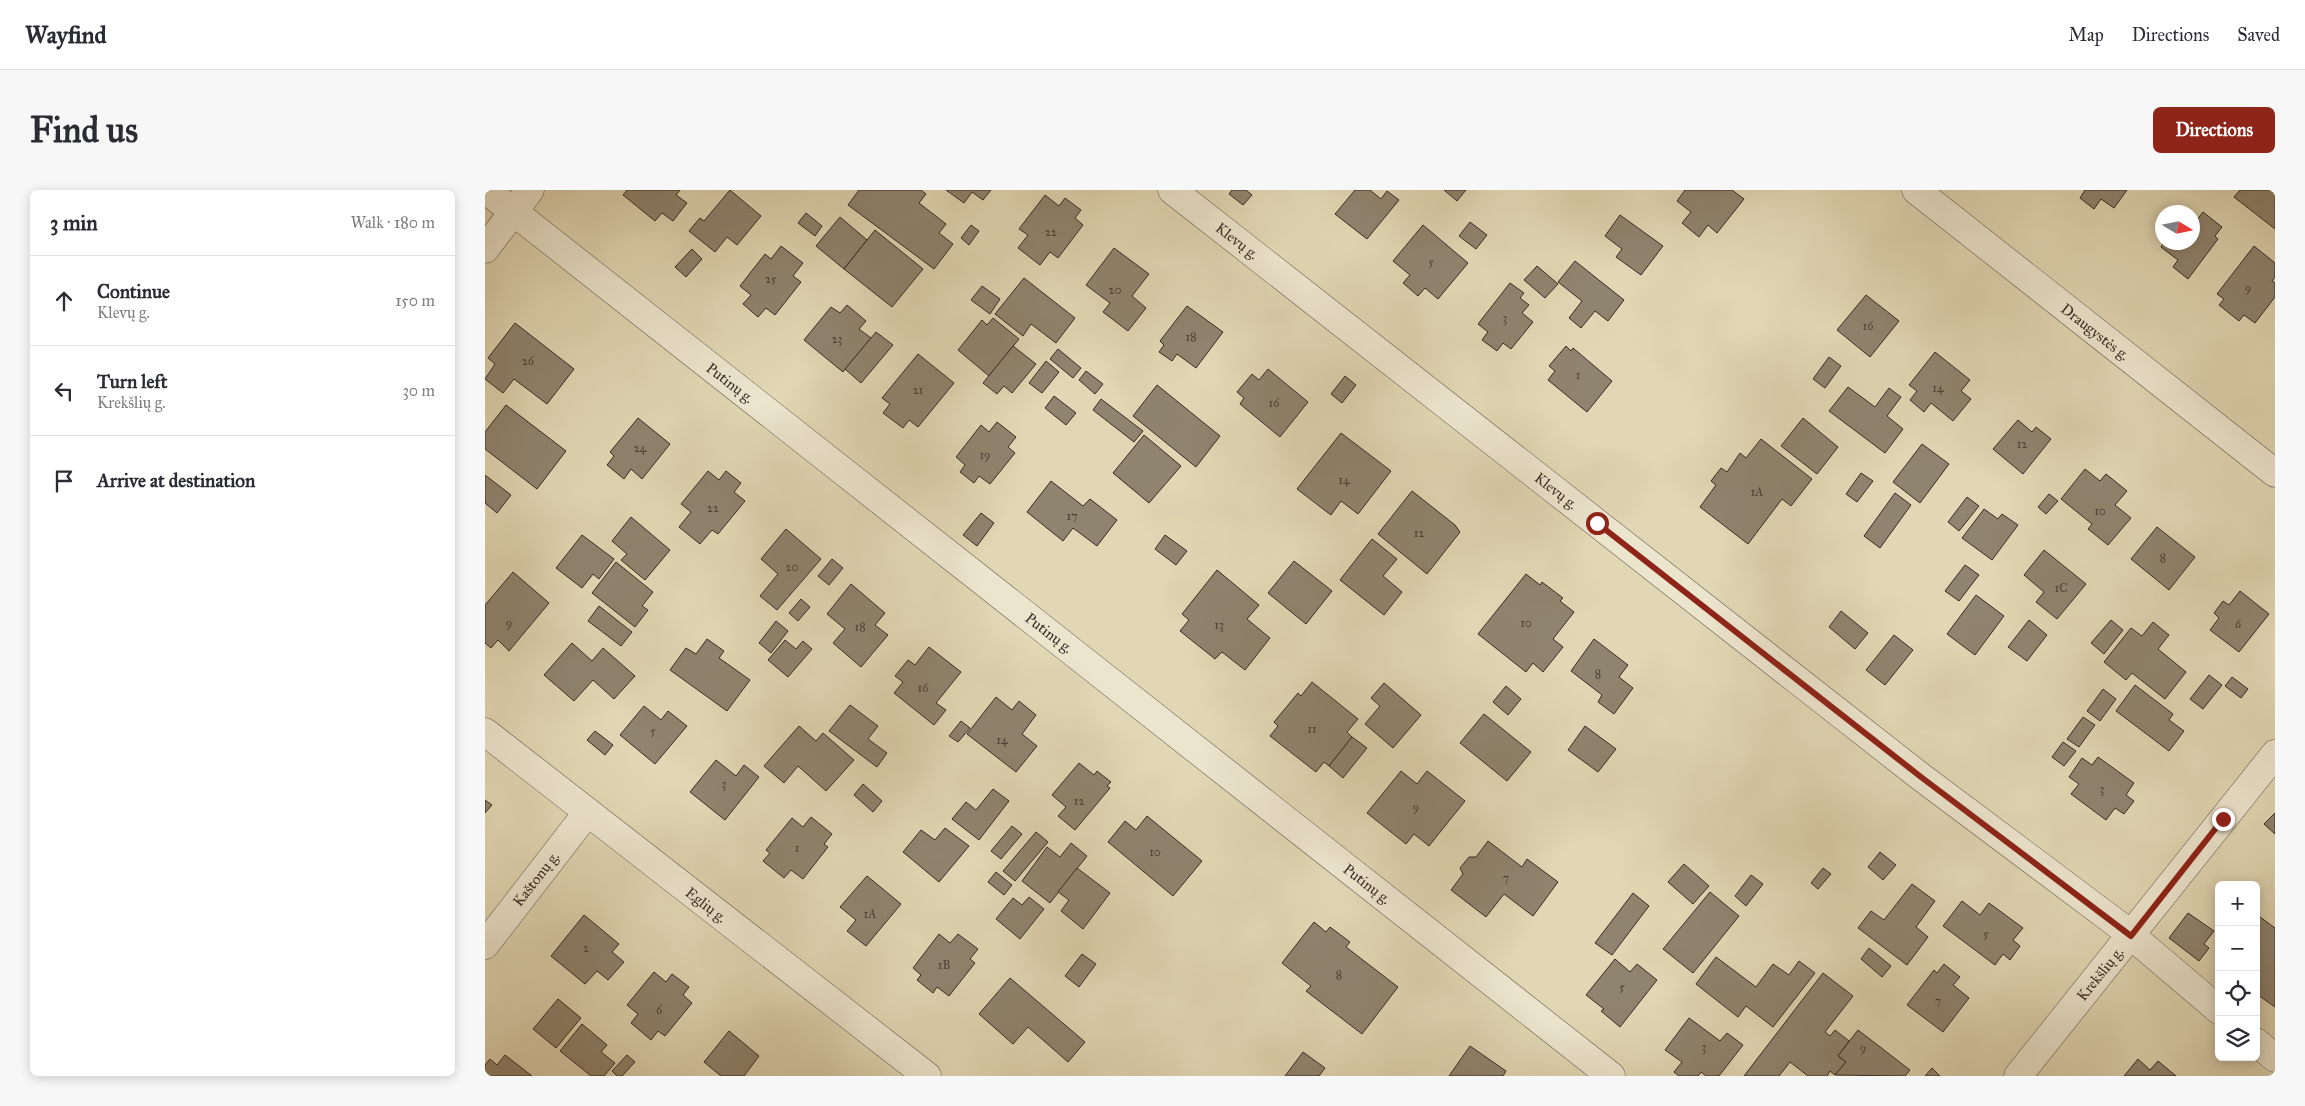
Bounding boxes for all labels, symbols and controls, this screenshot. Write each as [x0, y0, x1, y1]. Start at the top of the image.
text: Wayfind [25, 20, 107, 50]
text: Map [2068, 24, 2104, 46]
text: Directions [2132, 24, 2209, 46]
text: Saved [2237, 24, 2280, 46]
button: Directions [2153, 107, 2275, 153]
text: Find us [30, 109, 138, 152]
north arrow [2155, 205, 2200, 250]
text: 3 min [50, 210, 98, 236]
text: Walk · 180 m [351, 213, 435, 232]
street label: Klevų g. [1212, 219, 1262, 263]
house number: 22 [1045, 225, 1057, 239]
house number: 5 [1428, 255, 1434, 269]
house number: 25 [765, 272, 777, 286]
text: Continue [97, 280, 170, 303]
house number: 9 [2245, 281, 2251, 295]
house number: 20 [1109, 283, 1121, 297]
icon: ahead [50, 287, 78, 315]
text: 150 m [395, 291, 435, 310]
street label: Draugystės g. [2057, 300, 2133, 364]
text: Klevų g. [97, 303, 150, 322]
house number: 3 [1503, 311, 1508, 325]
house number: 16 [1863, 319, 1874, 333]
house number: 18 [1185, 330, 1197, 344]
house number: 23 [832, 332, 843, 346]
house number: 26 [522, 354, 535, 368]
street label: Putinų g. [703, 359, 757, 407]
house number: 1 [1576, 368, 1581, 382]
text: Turn left [97, 370, 167, 393]
icon: left [50, 377, 78, 405]
text: 30 m [402, 381, 435, 400]
house number: 14 [1932, 381, 1944, 395]
house number: 21 [913, 383, 924, 397]
text: Krekšlių g. [97, 393, 166, 412]
house number: 16 [1269, 396, 1280, 410]
house number: 12 [2017, 437, 2027, 451]
house number: 24 [634, 441, 647, 455]
house number: 19 [979, 448, 991, 462]
icon: arrive [50, 467, 78, 495]
text: Arrive at destination [97, 469, 255, 492]
street label: Klevų g. [1531, 469, 1581, 513]
house number: 14 [1338, 473, 1350, 487]
house number: 1A [1751, 485, 1763, 499]
house number: 22 [707, 501, 719, 515]
house number: 10 [2094, 504, 2106, 518]
house number: 17 [1066, 509, 1078, 523]
route start [1586, 512, 1609, 535]
house number: 12 [1414, 526, 1424, 540]
house number: 8 [2160, 551, 2166, 565]
house number: 20 [786, 560, 798, 574]
house number: 1C [2055, 581, 2067, 595]
street label: Putinų g. [1022, 609, 1076, 657]
house number: 9 [506, 616, 512, 630]
house number: 10 [1520, 616, 1532, 630]
house number: 6 [2235, 617, 2242, 631]
house number: 13 [1214, 618, 1224, 632]
house number: 18 [854, 620, 866, 634]
house number: 8 [1595, 667, 1601, 681]
house number: 16 [918, 681, 929, 695]
house number: 11 [1307, 722, 1317, 736]
house number: 5 [650, 724, 656, 738]
house number: 14 [996, 733, 1008, 747]
house number: 3 [722, 777, 727, 791]
house number: 3 [2100, 782, 2105, 796]
house number: 12 [1074, 794, 1084, 808]
house number: 9 [1413, 800, 1419, 814]
route end [2212, 808, 2235, 831]
house number: 1 [795, 841, 800, 855]
house number: 10 [1149, 845, 1161, 859]
street label: Kaštonų g. [509, 848, 563, 910]
street label: Putinų g. [1340, 860, 1394, 908]
house number: 7 [1503, 871, 1509, 885]
map controls [2215, 881, 2260, 1061]
button: + [2215, 881, 2260, 926]
street label: Eglių g. [682, 883, 730, 927]
house number: 1A [864, 907, 876, 921]
button: − [2215, 926, 2260, 971]
house number: 5 [1983, 927, 1989, 941]
house number: 2 [583, 941, 589, 955]
street label: Krekšlių g. [2073, 943, 2127, 1005]
house number: 1B [938, 958, 950, 972]
house number: 8 [1336, 968, 1342, 982]
button: locate [2215, 971, 2260, 1016]
house number: 5 [1619, 980, 1625, 994]
house number: 7 [1935, 994, 1941, 1008]
house number: 6 [656, 1003, 663, 1017]
button: layers [2215, 1016, 2260, 1061]
house number: 3 [1702, 1040, 1707, 1054]
house number: 9 [1860, 1041, 1866, 1055]

